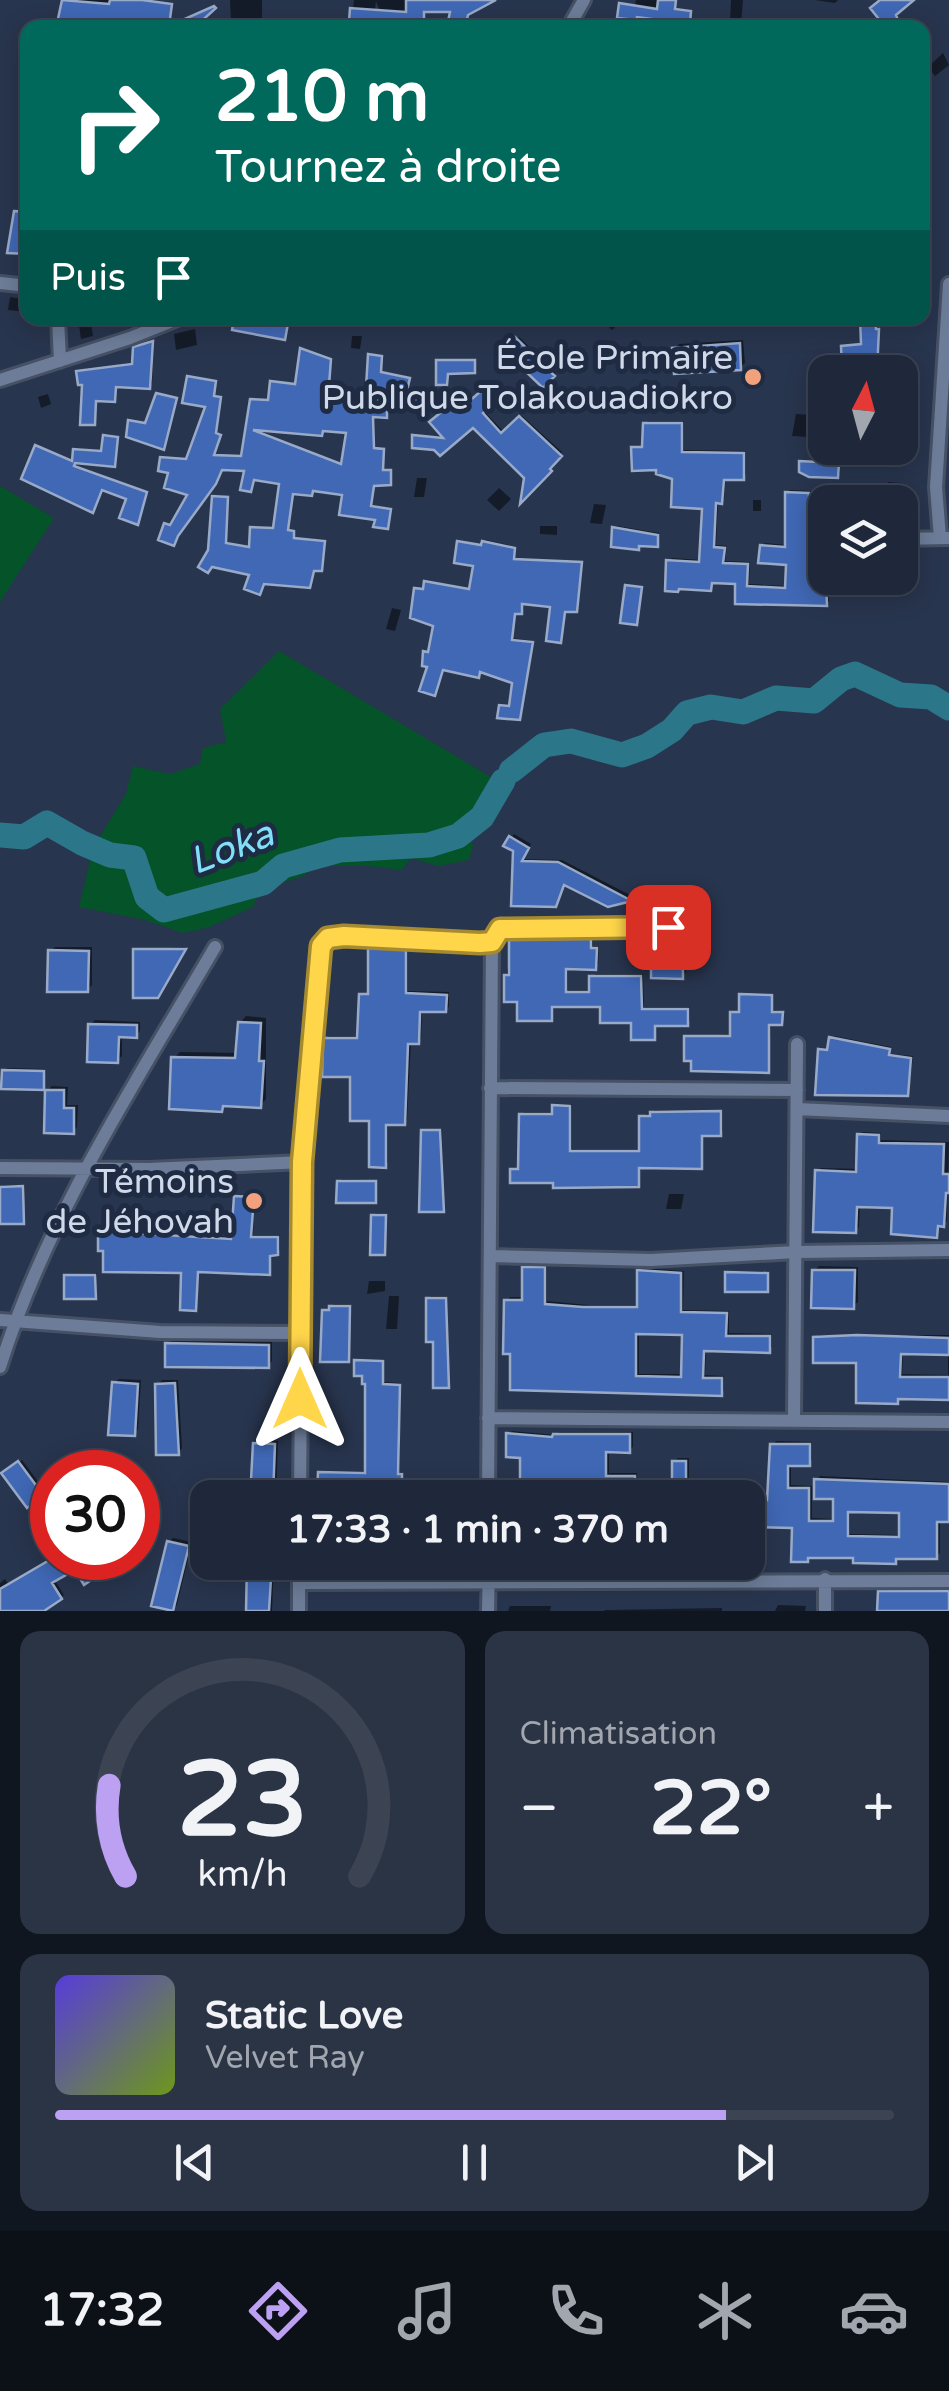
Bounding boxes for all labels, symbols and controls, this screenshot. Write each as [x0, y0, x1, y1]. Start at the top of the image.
text: 210 m [215, 56, 429, 140]
icon: right [50, 60, 180, 190]
text: Tournez à droite [215, 141, 561, 195]
icon: arrive [146, 250, 201, 305]
text: Puis [50, 255, 126, 301]
place label: École Primaire Publique Tolakouadiokro [322, 337, 733, 419]
north arrow [808, 355, 918, 465]
map controls [808, 355, 918, 595]
marker: École Primaire Publique Tolakouadiokro [742, 366, 764, 388]
button: layers [808, 485, 918, 595]
water label: Loka [183, 810, 282, 885]
pin [626, 885, 711, 970]
icon: arrive [641, 900, 696, 955]
place label: Témoins de Jéhovah [45, 1161, 234, 1243]
marker: Témoins de Jéhovah [243, 1190, 265, 1212]
position arrow [248, 1347, 352, 1451]
speed limit sign: 30 [30, 1450, 160, 1580]
text: 17:33 · 1 min · 370 m [286, 1507, 669, 1553]
text: Climatisation [520, 1715, 717, 1753]
text: 23 [177, 1739, 308, 1864]
text: 22° [650, 1764, 772, 1854]
text: − [520, 1776, 559, 1842]
text: + [863, 1776, 894, 1842]
text: km/h [197, 1853, 287, 1896]
text: Static Love [205, 1993, 403, 2039]
text: Velvet Ray [205, 2039, 365, 2077]
icon: previous [167, 2135, 222, 2190]
icon: pause [447, 2135, 502, 2190]
icon: next [727, 2135, 782, 2190]
icon: directions [243, 2276, 313, 2346]
icon: music [392, 2276, 462, 2346]
icon: phone [541, 2276, 611, 2346]
icon: climate [690, 2276, 760, 2346]
icon: car [839, 2276, 909, 2346]
text: 17:32 [40, 2284, 164, 2338]

